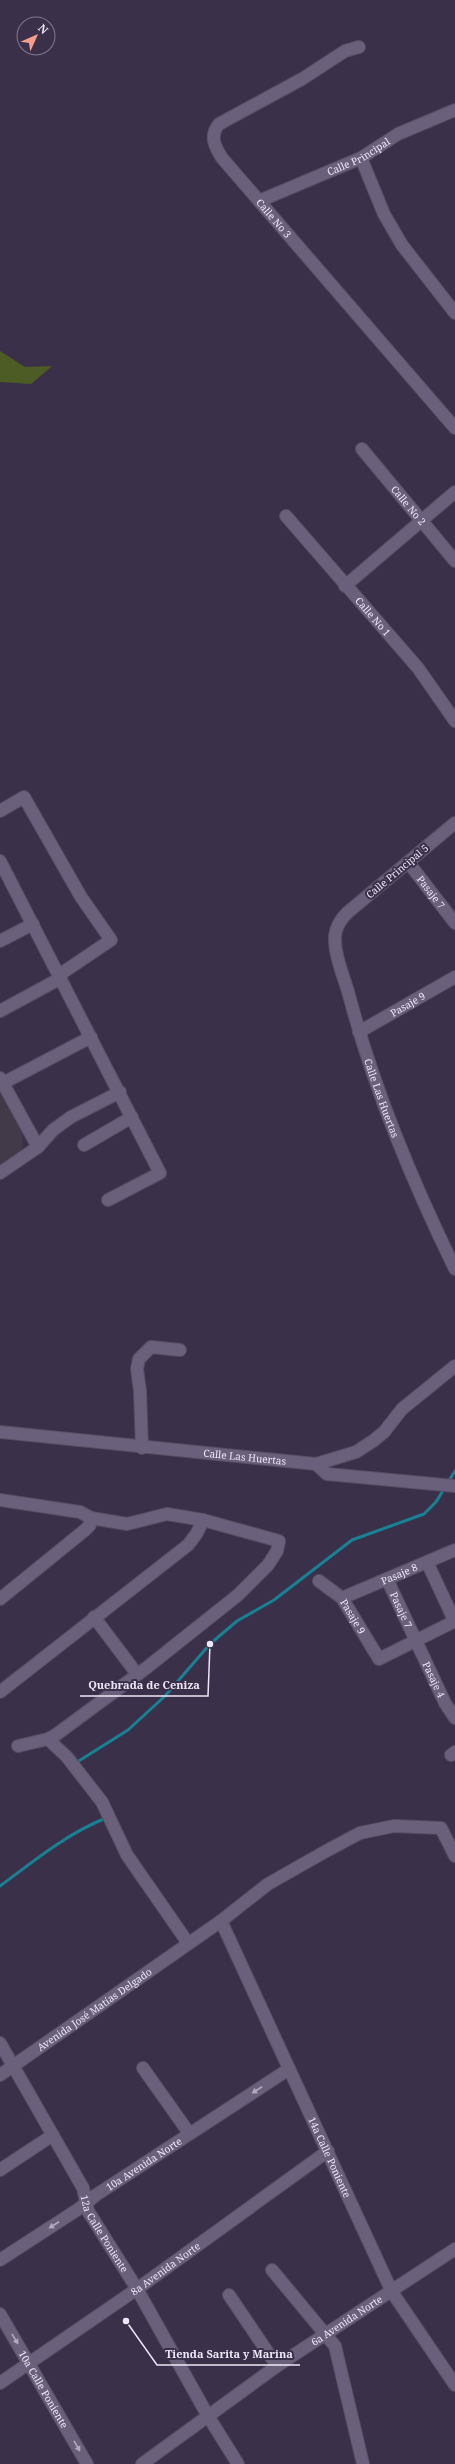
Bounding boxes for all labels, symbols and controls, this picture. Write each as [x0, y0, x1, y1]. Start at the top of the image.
north arrow [16, 16, 56, 56]
text: N [35, 20, 52, 37]
street label: Calle Principal [325, 134, 393, 179]
street label: Calle No 3 [253, 196, 295, 241]
street label: Calle No 2 [388, 482, 429, 528]
street label: Calle No 1 [352, 594, 394, 639]
street label: Calle Principal 5 [363, 841, 431, 901]
street label: Pasaje 7 [414, 873, 449, 912]
street label: Pasaje 9 [387, 989, 428, 1020]
street label: Calle Las Huertas [361, 1057, 403, 1140]
street label: Calle Las Huertas [203, 1446, 287, 1468]
street label: Pasaje 8 [379, 1560, 420, 1588]
street label: Pasaje 7 [387, 1589, 416, 1631]
street label: Pasaje 9 [337, 1596, 369, 1636]
street label: Pasaje 4 [420, 1659, 449, 1700]
callout: Quebrada de Ceniza [80, 1673, 208, 1696]
text: Quebrada de Ceniza [88, 1677, 200, 1692]
street label: Avenida José Matías Delgado [34, 1964, 155, 2054]
one-way arrow [251, 2086, 262, 2094]
street label: 14a Calle Poniente [305, 2114, 355, 2200]
street label: 10a Avenida Norte [103, 2134, 184, 2194]
street label: 12a Calle Poniente [78, 2193, 132, 2275]
one-way arrow [49, 2221, 59, 2229]
street label: 8a Avenida Norte [128, 2239, 203, 2298]
street label: 6a Avenida Norte [308, 2292, 385, 2349]
one-way arrow [11, 2333, 18, 2345]
callout: Tienda Sarita y Marina [157, 2342, 300, 2365]
text: Tienda Sarita y Marina [165, 2346, 293, 2361]
street label: 10a Calle Poniente [16, 2348, 72, 2431]
one-way arrow [73, 2440, 80, 2452]

